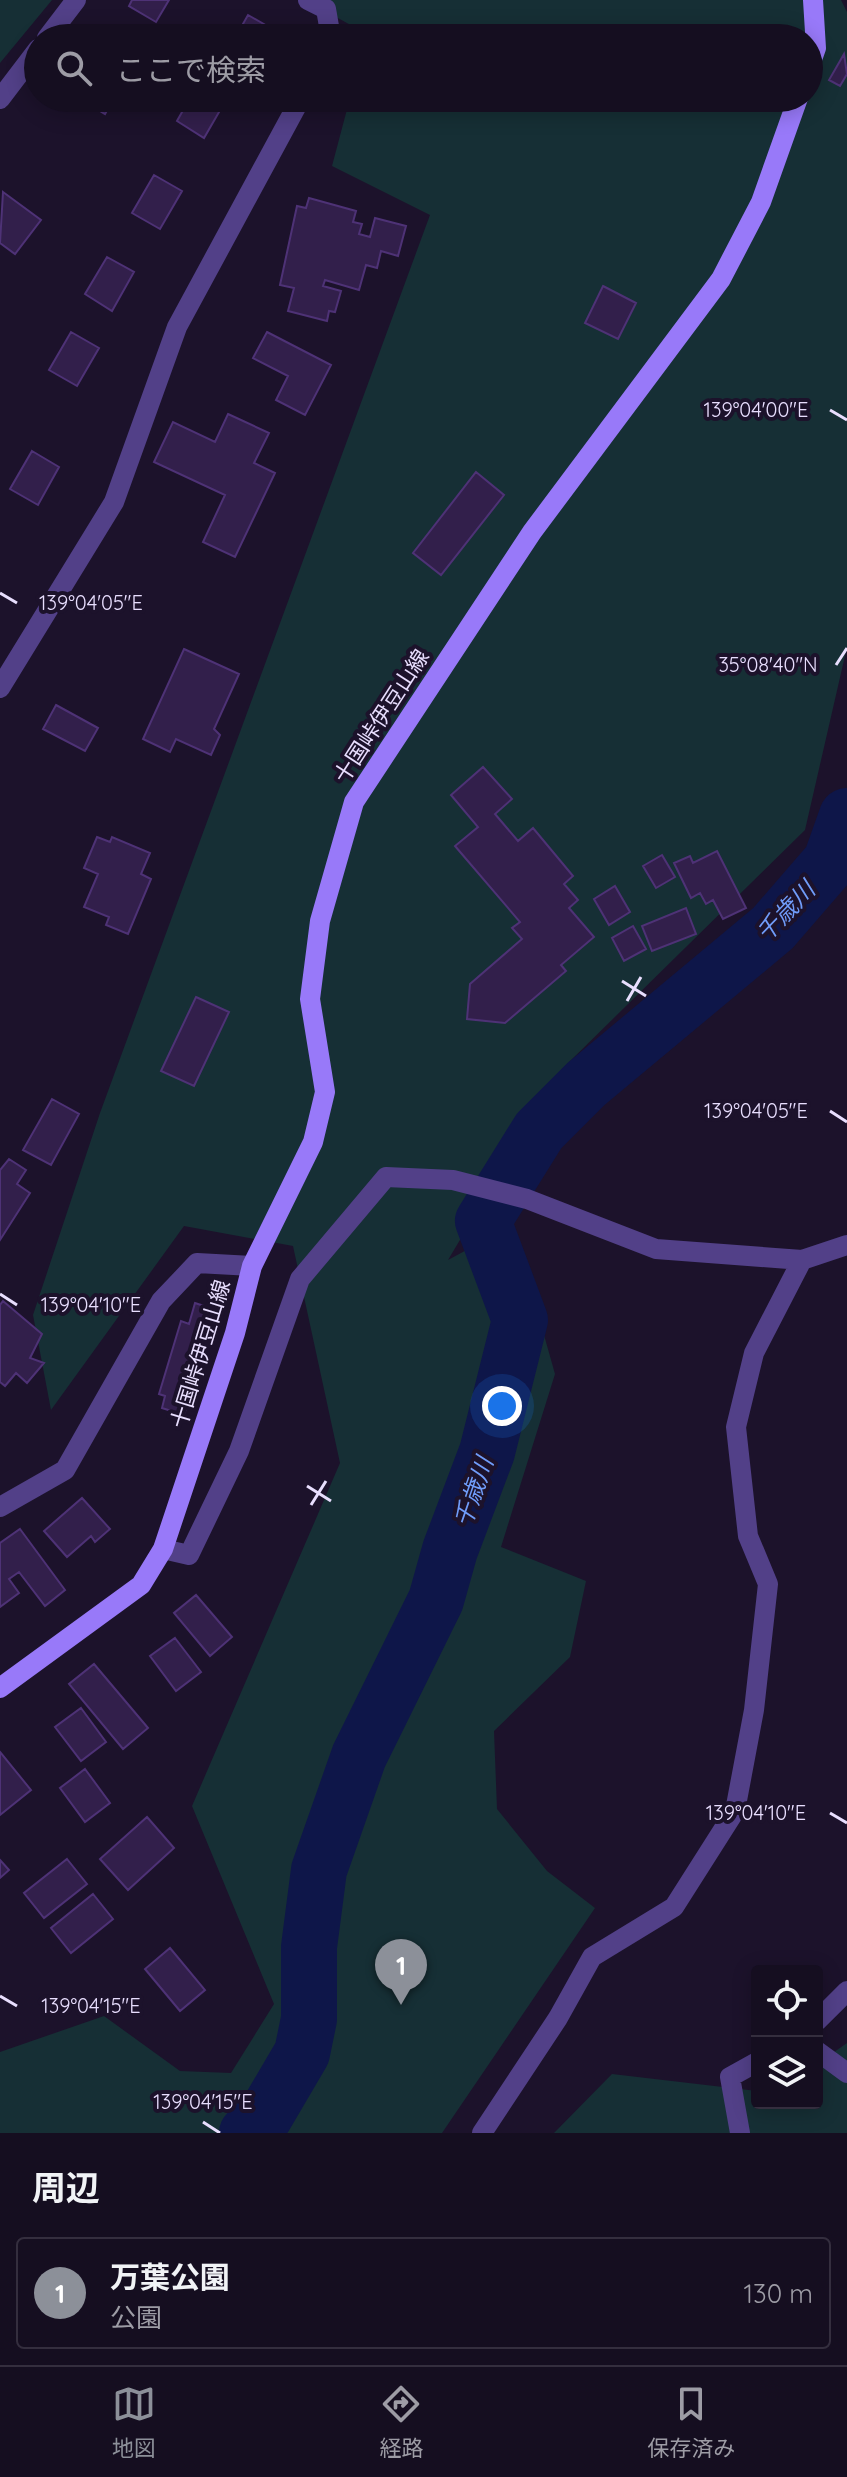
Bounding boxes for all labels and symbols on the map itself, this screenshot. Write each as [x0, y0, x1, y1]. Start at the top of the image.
text: 139°04'00"E [704, 397, 808, 422]
text: 139°04'05"E [39, 590, 143, 615]
street label: 十国峠伊豆山線 [327, 644, 435, 788]
text: 35°08'40"N [718, 652, 818, 677]
water label: 千歳川 [749, 873, 823, 947]
text: 139°04'05"E [704, 1098, 808, 1123]
street label: 十国峠伊豆山線 [164, 1276, 236, 1432]
text: 139°04'10"E [41, 1292, 141, 1317]
your location [482, 1386, 522, 1426]
water label: 千歳川 [447, 1450, 500, 1531]
text: 139°04'10"E [706, 1800, 806, 1825]
pin: 1 [375, 1939, 427, 2005]
text: 139°04'15"E [41, 1993, 141, 2018]
text: 139°04'15"E [153, 2089, 253, 2114]

